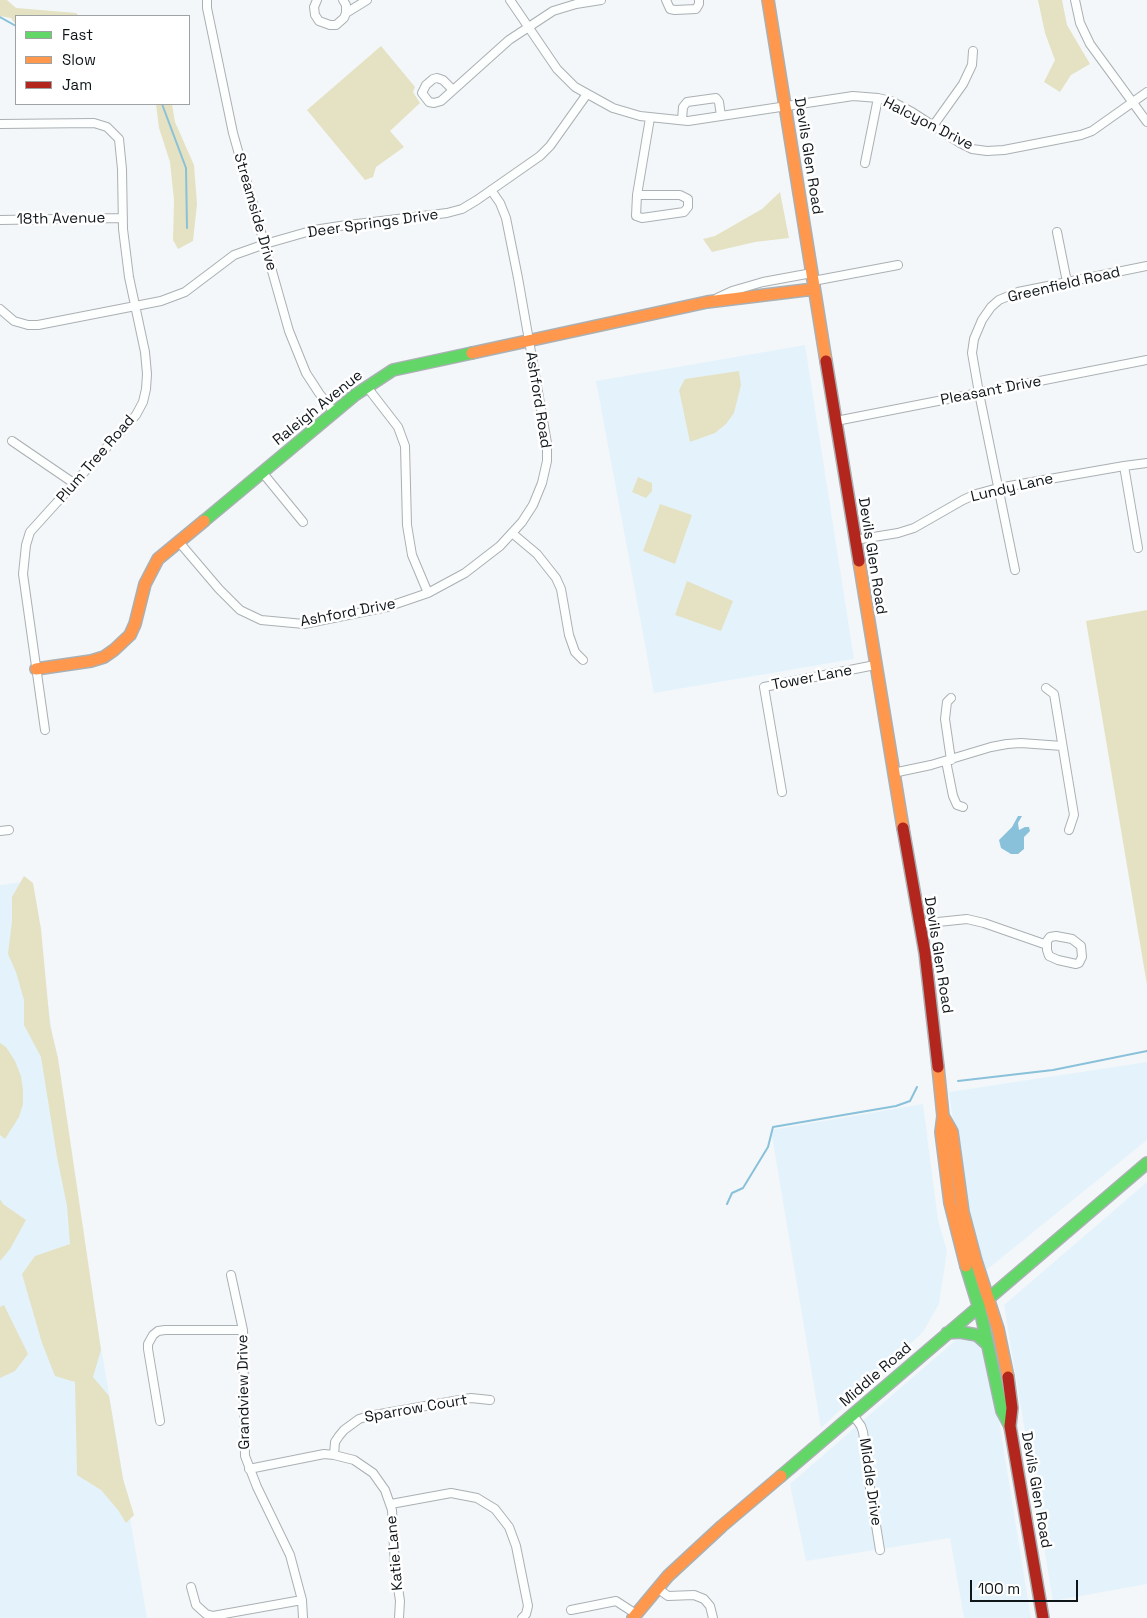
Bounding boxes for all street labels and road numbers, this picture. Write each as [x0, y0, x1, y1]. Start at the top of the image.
street label: Halcyon Drive [880, 94, 976, 154]
street label: Devils Glen Road [790, 96, 826, 216]
street label: Streamside Drive [230, 151, 280, 273]
street label: Deer Springs Drive [306, 206, 440, 242]
street label: 18th Avenue [17, 209, 105, 229]
street label: Greenfield Road [1006, 263, 1122, 307]
street label: Ashford Road [521, 350, 555, 450]
street label: Raleigh Avenue [270, 366, 366, 450]
street label: Pleasant Drive [939, 372, 1043, 410]
street label: Plum Tree Road [53, 412, 139, 506]
street label: Lundy Lane [969, 470, 1055, 506]
street label: Devils Glen Road [854, 496, 890, 616]
street label: Ashford Drive [299, 595, 397, 631]
street label: Tower Lane [770, 661, 854, 695]
street label: Devils Glen Road [920, 895, 956, 1015]
street label: Grandview Drive [234, 1334, 254, 1450]
street label: Middle Road [836, 1339, 916, 1411]
street label: Sparrow Court [363, 1391, 469, 1427]
street label: Devils Glen Road [1017, 1430, 1055, 1550]
street label: Middle Drive [855, 1437, 885, 1527]
street label: Katie Lane [383, 1515, 407, 1591]

